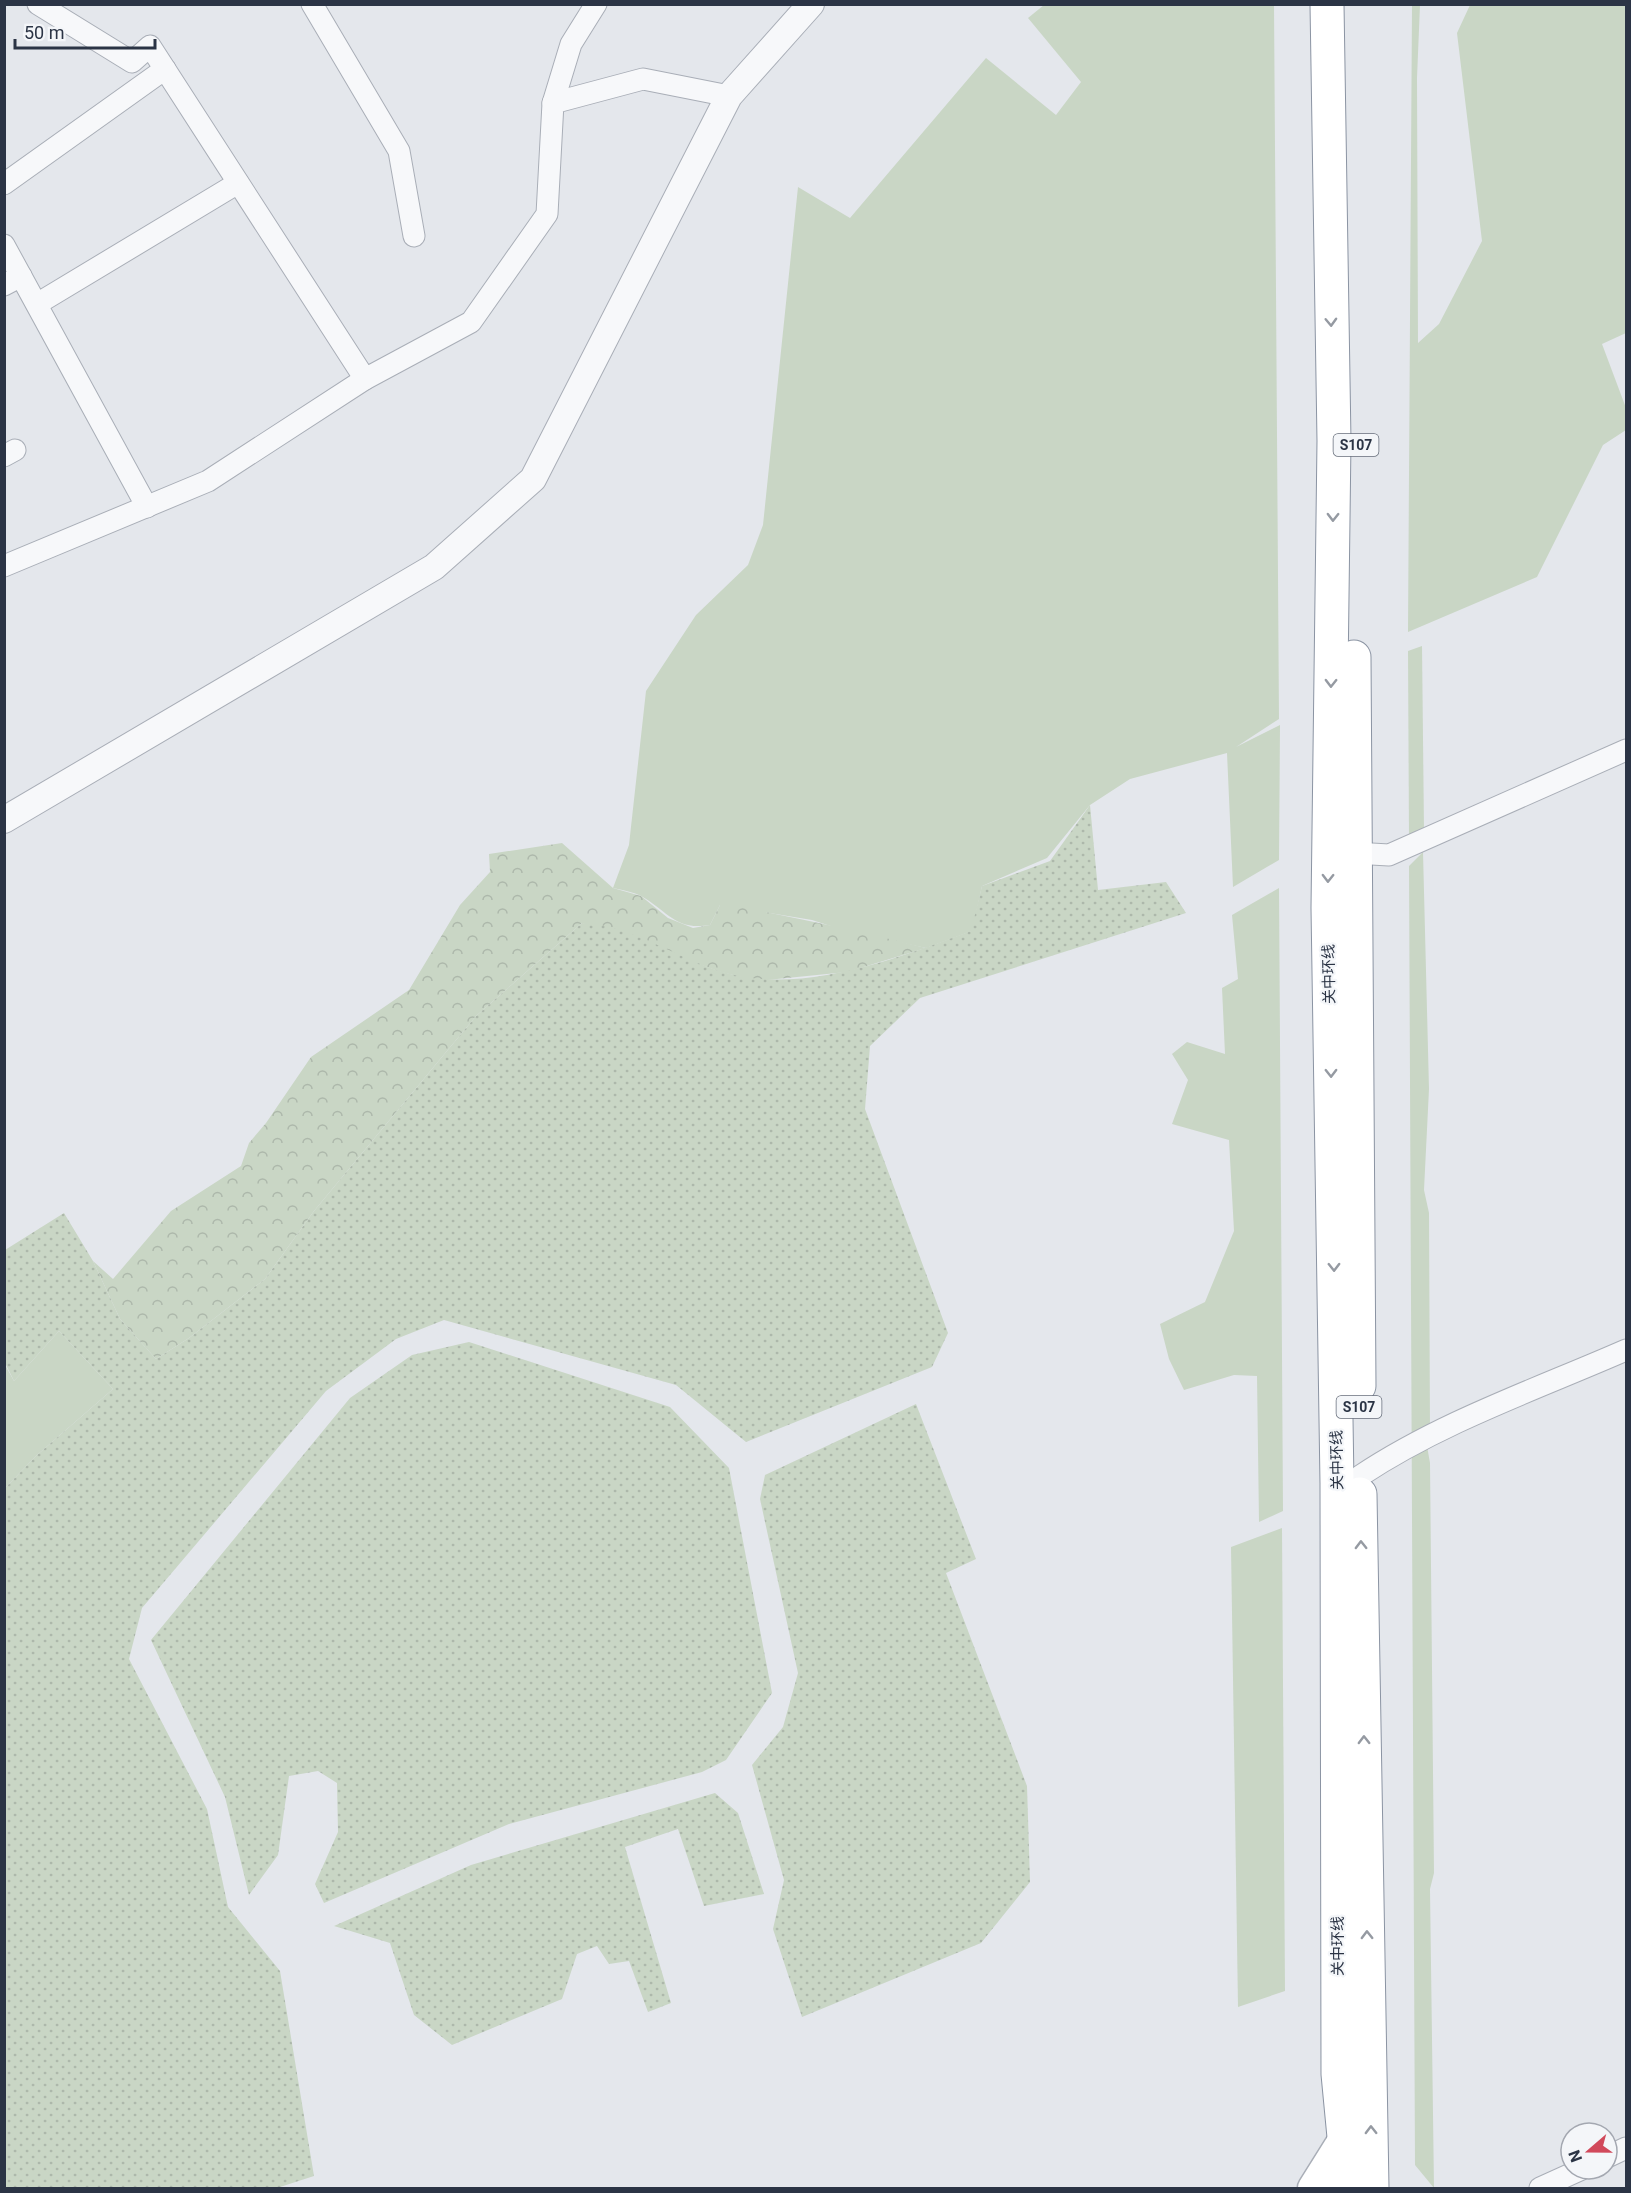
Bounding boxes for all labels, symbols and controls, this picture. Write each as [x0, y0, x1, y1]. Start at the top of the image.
scale bar [15, 12, 154, 50]
text: 50 m [24, 22, 64, 43]
one-way arrow [1325, 318, 1337, 327]
road number: S107 [1334, 434, 1378, 456]
one-way arrow [1327, 513, 1339, 522]
one-way arrow [1325, 678, 1337, 687]
one-way arrow [1322, 873, 1335, 882]
street label: 关中环线 [1319, 944, 1339, 1004]
one-way arrow [1324, 1068, 1337, 1077]
one-way arrow [1328, 1263, 1340, 1272]
road number: S107 [1336, 1396, 1382, 1418]
street label: 关中环线 [1327, 1430, 1347, 1490]
one-way arrow [1355, 1541, 1367, 1550]
one-way arrow [1358, 1736, 1370, 1745]
street label: 关中环线 [1329, 1916, 1347, 1976]
one-way arrow [1361, 1931, 1373, 1940]
north arrow [1559, 2121, 1619, 2181]
one-way arrow [1364, 2126, 1377, 2135]
text: N [1565, 2147, 1586, 2165]

